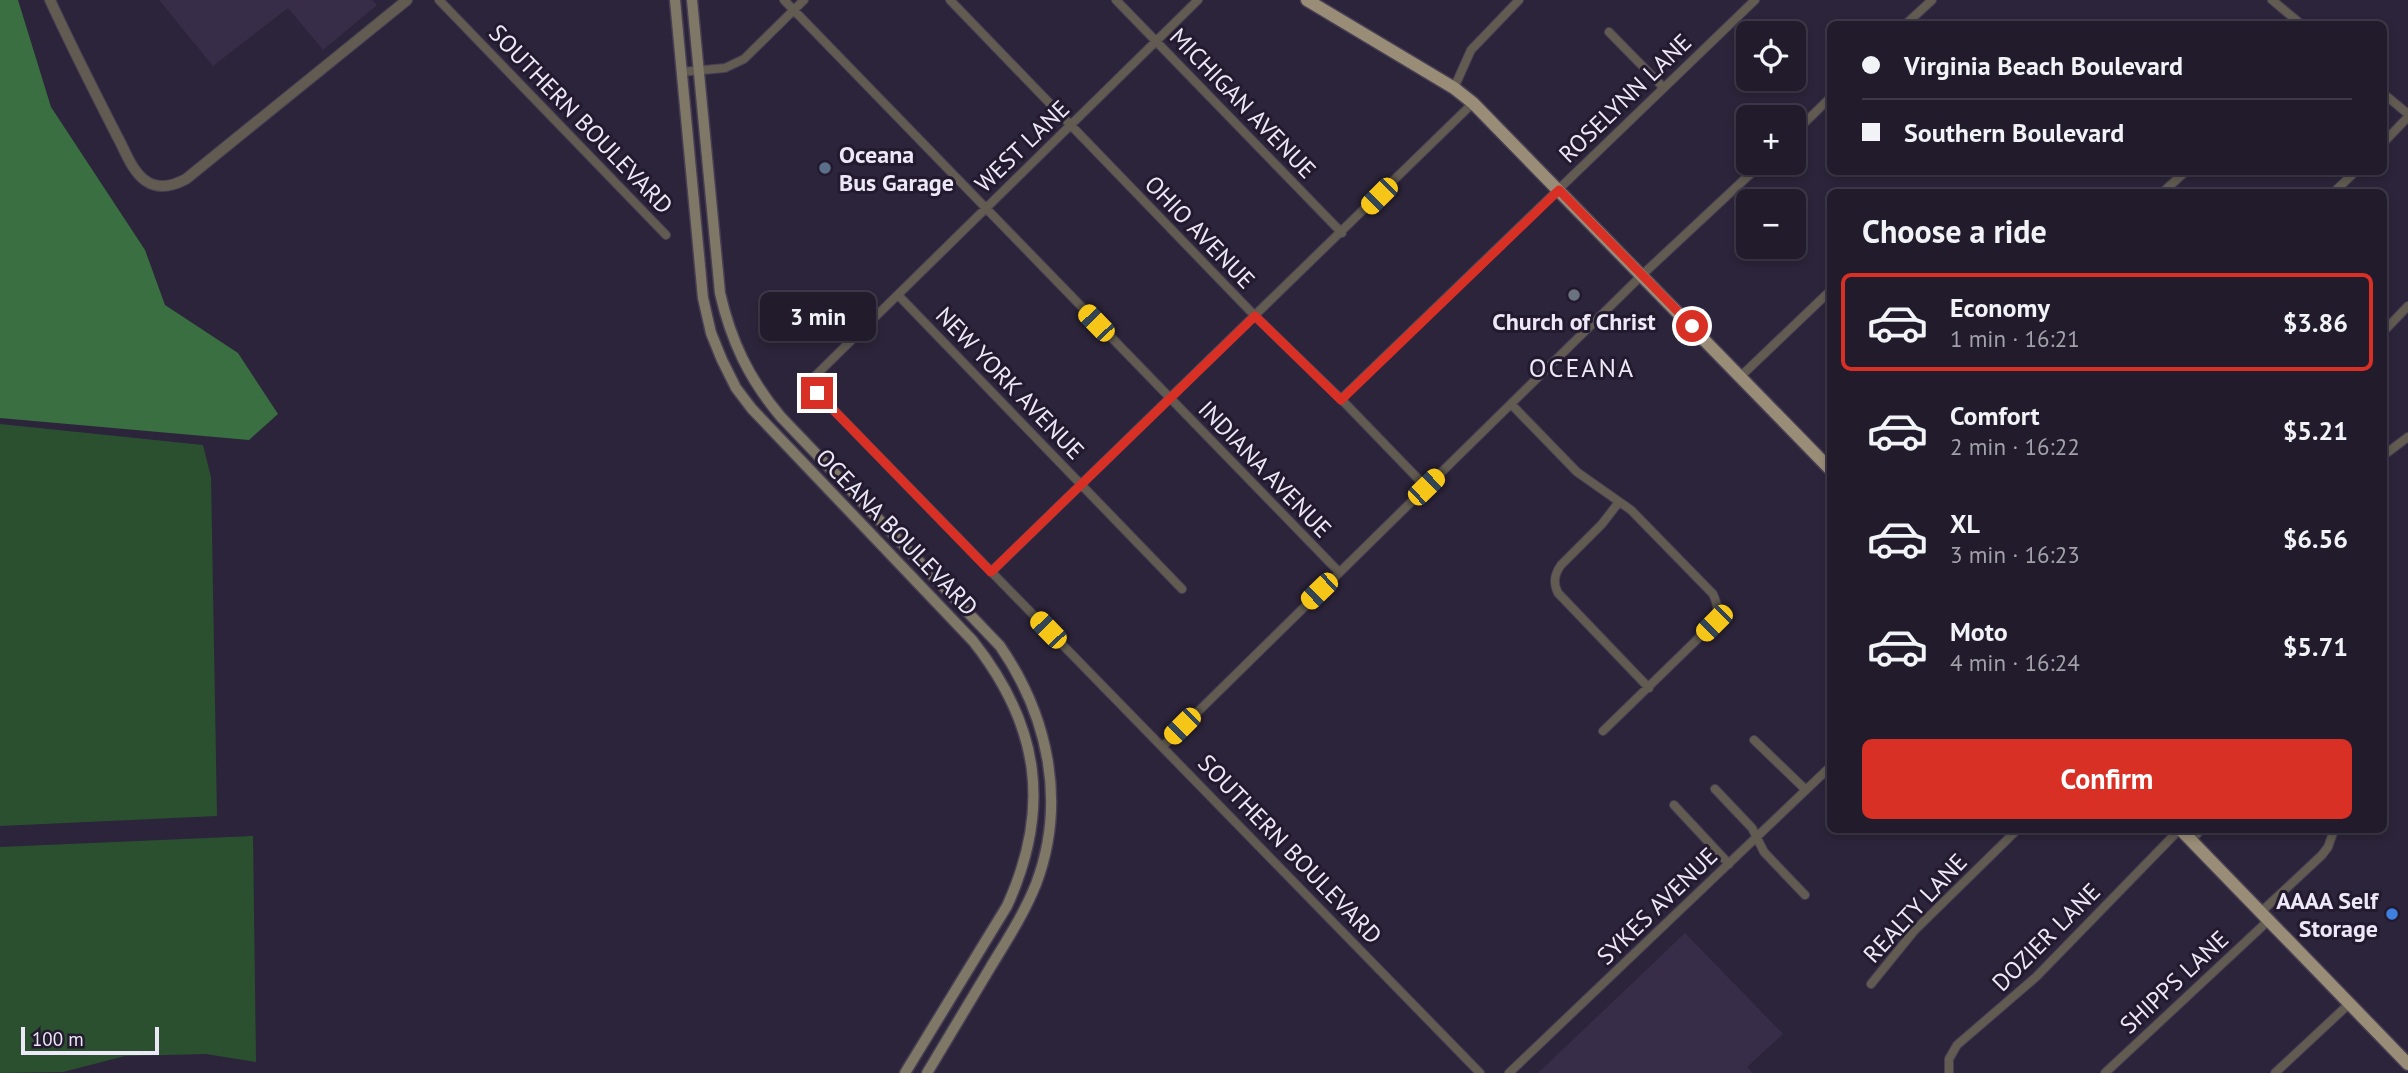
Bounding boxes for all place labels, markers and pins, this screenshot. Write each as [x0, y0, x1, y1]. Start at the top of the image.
place label: Oceana Bus Garage [839, 139, 954, 198]
marker: Oceana Bus Garage [817, 160, 833, 176]
marker: Church of Christ [1566, 287, 1582, 303]
place label: Church of Christ [1492, 306, 1656, 337]
place label: AAAA Self Storage [2276, 885, 2379, 944]
marker: AAAA Self Storage [2384, 906, 2400, 922]

